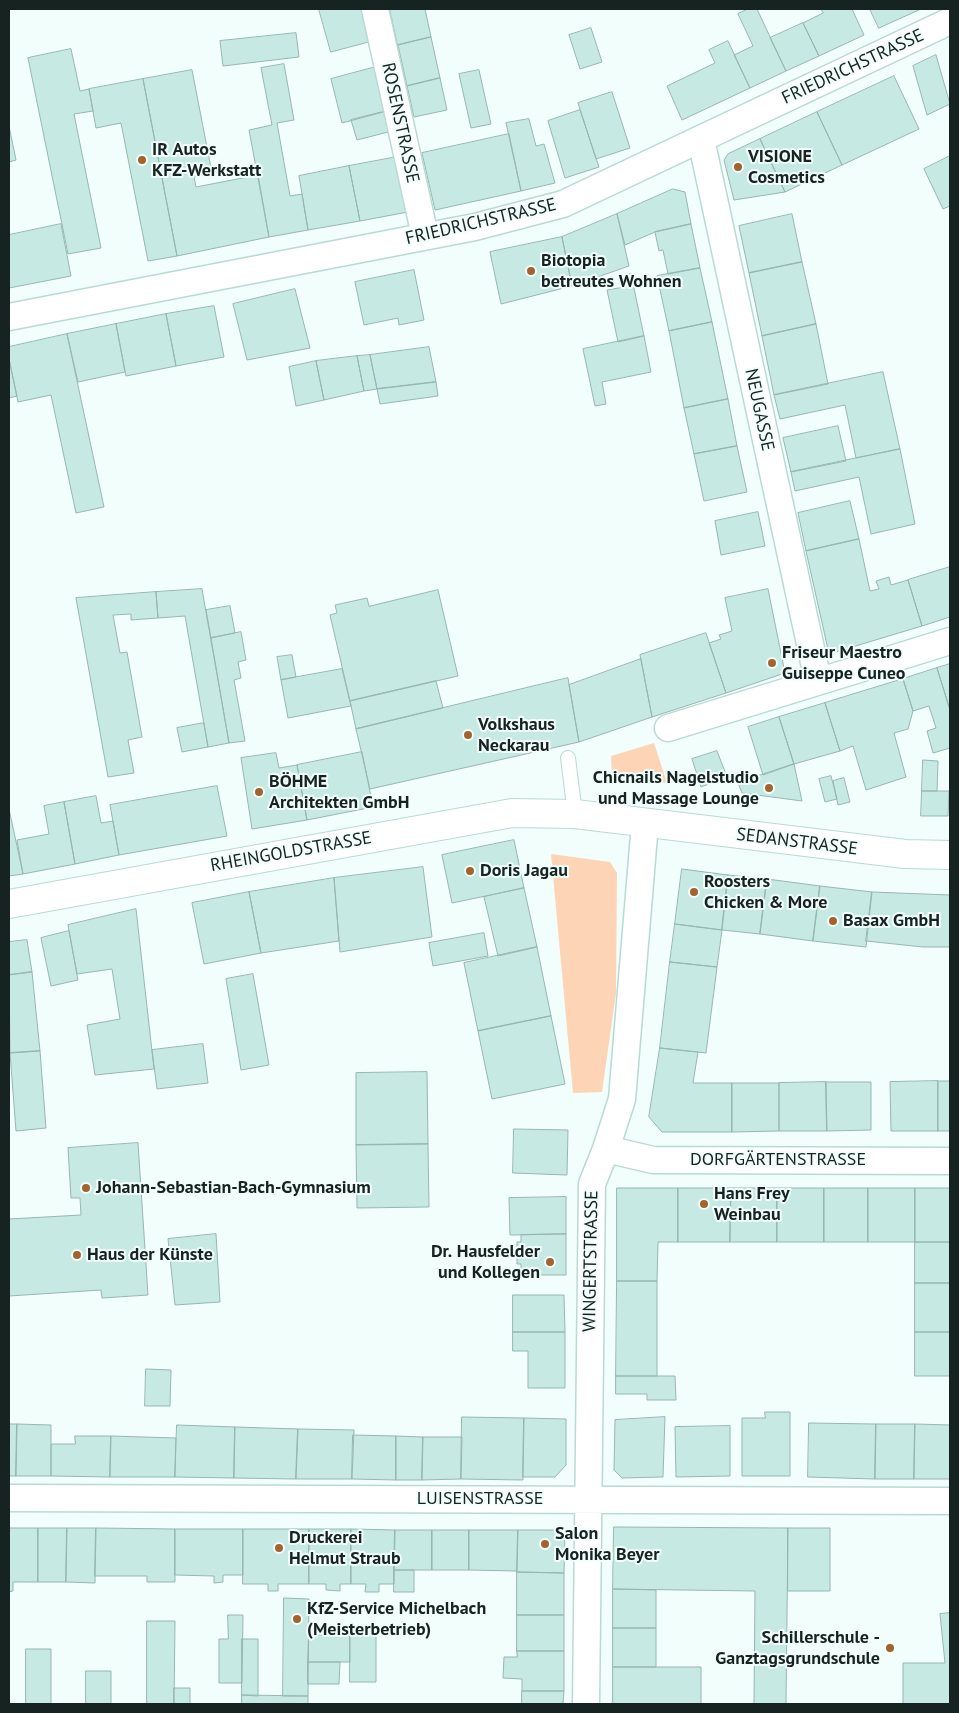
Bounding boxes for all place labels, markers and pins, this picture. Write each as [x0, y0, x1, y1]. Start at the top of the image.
place label: IR Autos KFZ-Werkstatt [152, 139, 261, 182]
place label: VISIONE Cosmetics [748, 146, 825, 188]
marker: IR Autos KFZ-Werkstatt [136, 154, 148, 166]
marker: VISIONE Cosmetics [732, 161, 744, 173]
place label: Biotopia betreutes Wohnen [541, 250, 682, 292]
marker: Biotopia betreutes Wohnen [525, 265, 537, 277]
place label: Friseur Maestro Guiseppe Cuneo [782, 642, 905, 684]
marker: Friseur Maestro Guiseppe Cuneo [766, 657, 778, 669]
place label: Volkshaus Neckarau [478, 714, 555, 756]
marker: Volkshaus Neckarau [462, 729, 474, 741]
place label: Chicnails Nagelstudio und Massage Lounge [593, 767, 759, 810]
place label: BÖHME Architekten GmbH [269, 771, 409, 814]
marker: Chicnails Nagelstudio und Massage Lounge [763, 782, 775, 794]
marker: BÖHME Architekten GmbH [253, 786, 265, 798]
place label: Doris Jagau [480, 860, 568, 882]
marker: Doris Jagau [464, 865, 476, 877]
place label: Roosters Chicken & More [704, 871, 827, 914]
marker: Roosters Chicken & More [688, 886, 700, 898]
place label: Basax GmbH [843, 910, 940, 932]
marker: Basax GmbH [827, 915, 839, 927]
place label: Johann-Sebastian-Bach-Gymnasium [96, 1177, 371, 1199]
marker: Johann-Sebastian-Bach-Gymnasium [80, 1182, 92, 1194]
place label: Hans Frey Weinbau [714, 1183, 790, 1226]
marker: Hans Frey Weinbau [698, 1198, 710, 1210]
place label: Dr. Hausfelder und Kollegen [431, 1241, 540, 1284]
place label: Haus der Künste [87, 1244, 213, 1266]
marker: Haus der Künste [71, 1249, 83, 1261]
marker: Dr. Hausfelder und Kollegen [544, 1256, 556, 1268]
place label: Salon Monika Beyer [555, 1523, 660, 1566]
place label: Druckerei Helmut Straub [289, 1527, 401, 1570]
marker: Salon Monika Beyer [539, 1538, 551, 1550]
marker: Druckerei Helmut Straub [273, 1542, 285, 1554]
place label: KfZ-Service Michelbach (Meisterbetrieb) [307, 1598, 486, 1640]
marker: KfZ-Service Michelbach (Meisterbetrieb) [291, 1613, 303, 1625]
place label: Schillerschule - Ganztagsgrundschule [715, 1627, 880, 1670]
marker: Schillerschule - Ganztagsgrundschule [884, 1642, 896, 1654]

